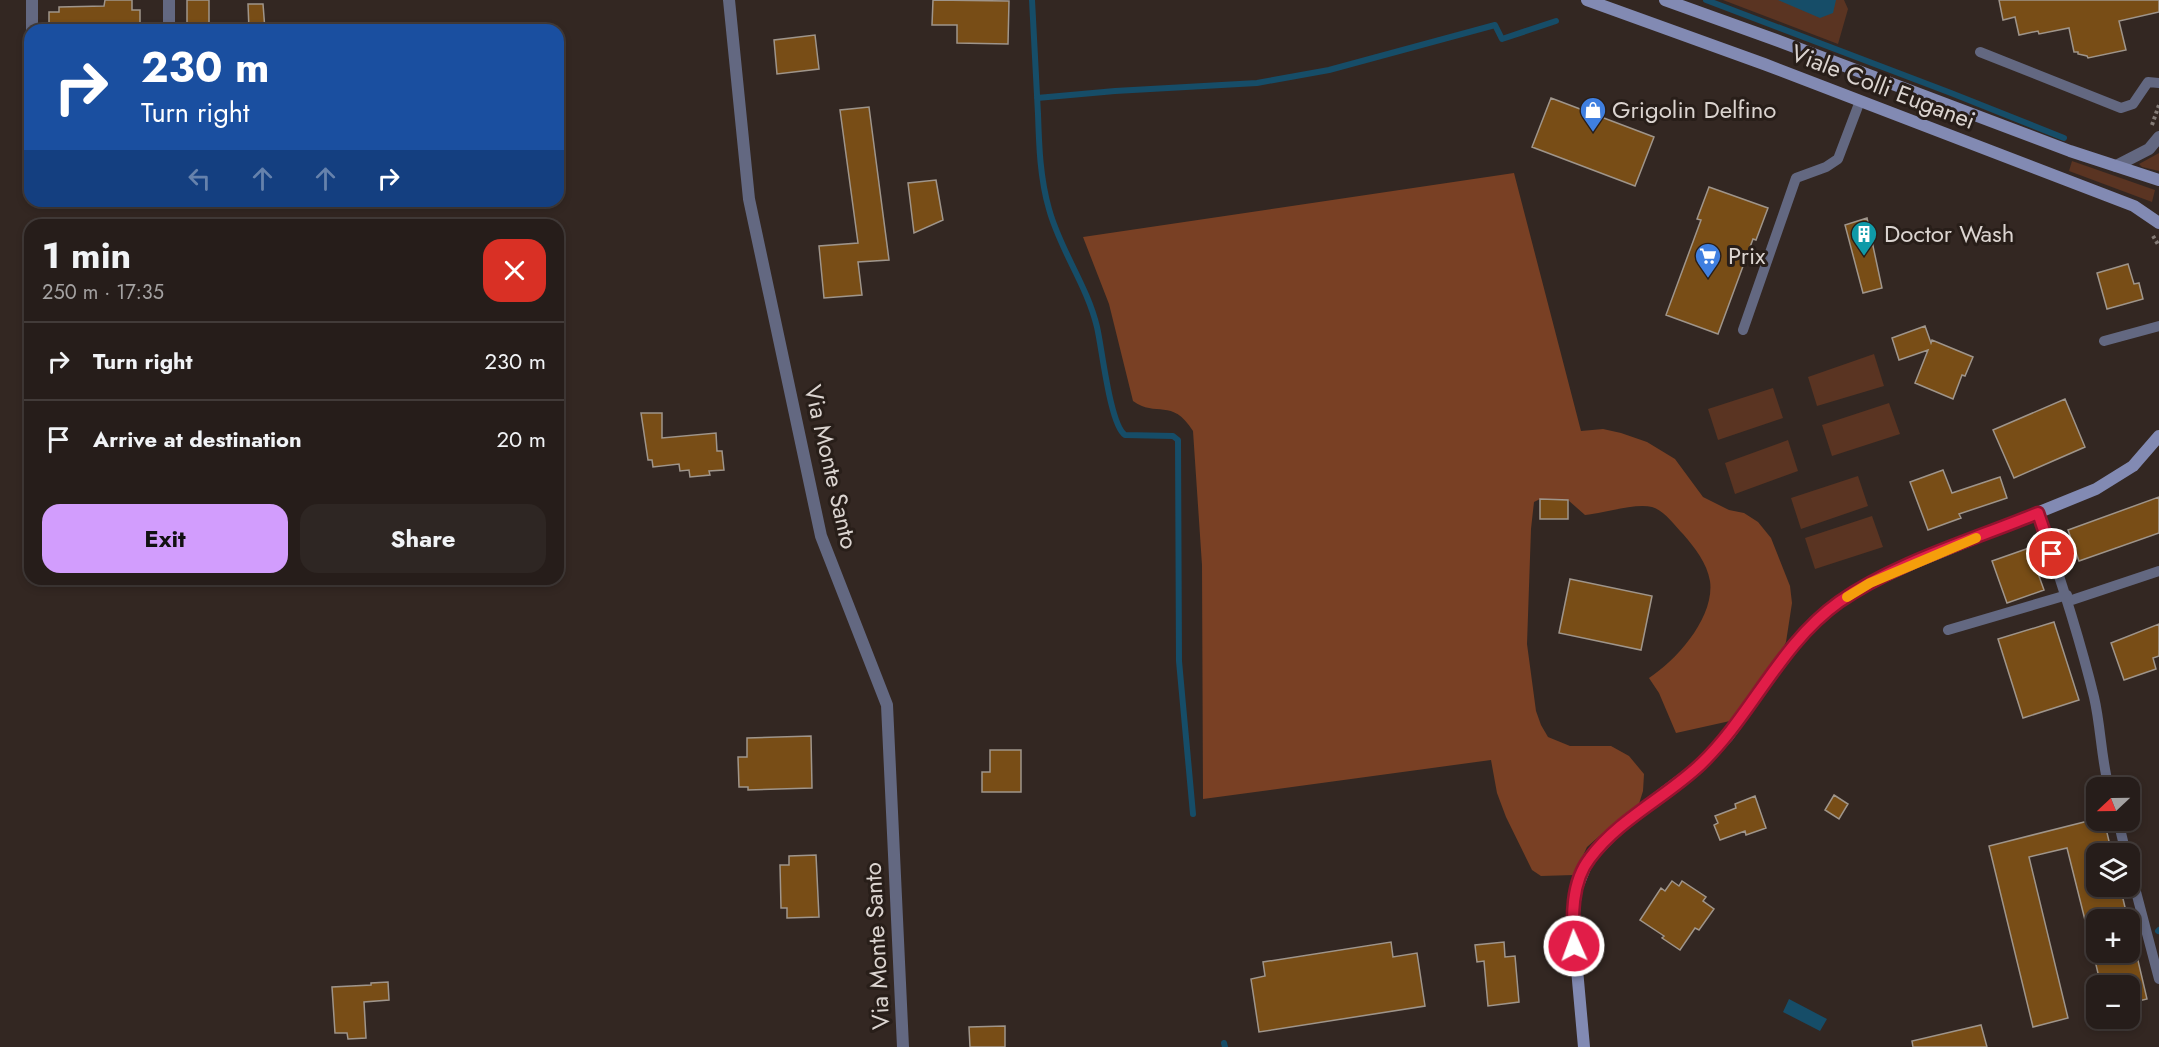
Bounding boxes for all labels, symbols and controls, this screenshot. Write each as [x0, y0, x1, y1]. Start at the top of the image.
street label: Viale Colli Euganei [1786, 35, 1980, 138]
text: 230 m [141, 37, 269, 98]
icon: right [42, 48, 120, 126]
place label: Grigolin Delfino [1612, 92, 1776, 127]
text: Turn right [141, 93, 249, 132]
shop icon: Grigolin Delfino [1578, 95, 1608, 133]
icon: left [183, 162, 216, 195]
icon: ahead [246, 162, 279, 195]
icon: ahead [309, 162, 342, 195]
icon: right [372, 162, 405, 195]
place label: Doctor Wash [1884, 216, 2014, 251]
building icon: Doctor Wash [1849, 219, 1879, 257]
text: 1 min [42, 229, 131, 281]
place label: Prix [1728, 238, 1766, 273]
button: close [483, 239, 546, 302]
supermarket icon: Prix [1693, 241, 1723, 279]
text: 250 m · 17:35 [42, 278, 164, 307]
icon: right [42, 345, 75, 378]
text: Turn right [93, 345, 193, 377]
text: 230 m [485, 345, 546, 377]
street label: Via Monte Santo [796, 381, 867, 552]
icon: arrive [42, 423, 75, 456]
text: Arrive at destination [93, 423, 302, 455]
text: 20 m [497, 423, 546, 455]
button: Exit [42, 504, 288, 573]
button: Share [300, 504, 546, 573]
pin [2026, 528, 2077, 579]
icon: arrive [2035, 537, 2068, 570]
north arrow [2086, 777, 2140, 831]
map controls [2086, 777, 2140, 1029]
button: layers [2086, 843, 2140, 897]
street label: Via Monte Santo [855, 861, 898, 1031]
button: + [2086, 909, 2140, 963]
position arrow [1542, 914, 1606, 978]
button: − [2086, 975, 2140, 1029]

